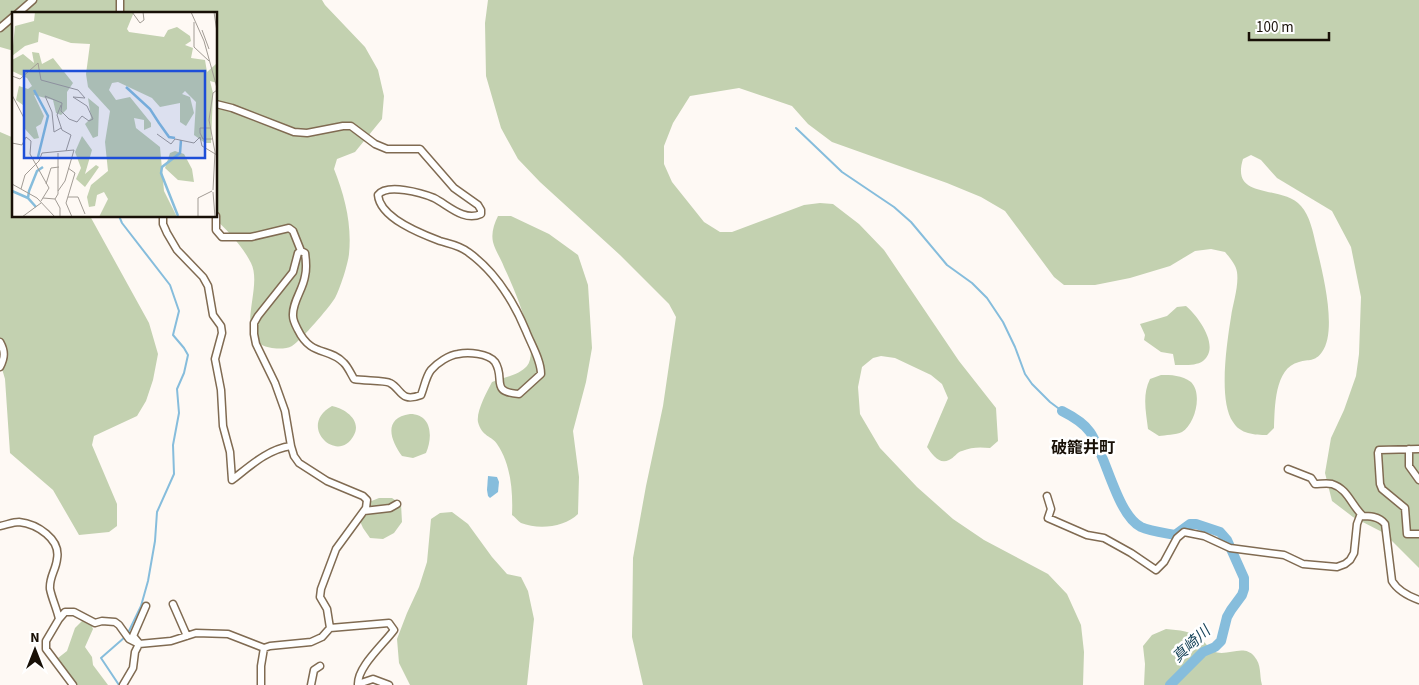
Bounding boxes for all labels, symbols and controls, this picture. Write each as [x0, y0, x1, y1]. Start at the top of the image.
scale bar [1249, 10, 1329, 42]
inset map [12, 12, 218, 218]
text: 100 m [1256, 17, 1294, 38]
district label: 破籠井町 [1051, 437, 1115, 459]
water label: 真崎川 [1168, 620, 1216, 667]
north arrow [10, 625, 60, 675]
text: N [30, 628, 40, 648]

